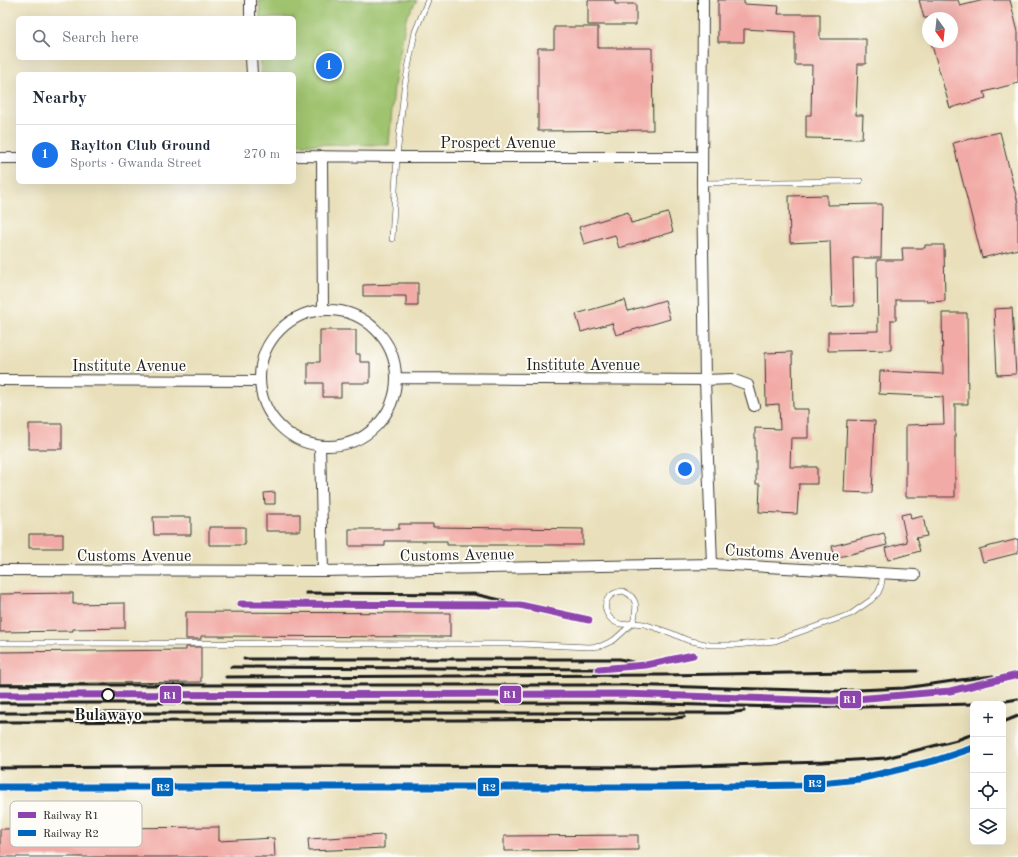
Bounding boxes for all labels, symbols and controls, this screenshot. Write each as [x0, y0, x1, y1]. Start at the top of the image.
north arrow [922, 12, 958, 48]
search box [16, 16, 296, 60]
icon: search [30, 27, 52, 49]
text: Search here [62, 31, 139, 46]
pin: 1 [316, 51, 342, 81]
text: Nearby [32, 90, 87, 107]
street label: Prospect Avenue [440, 136, 556, 152]
text: Raylton Club Ground [70, 139, 211, 154]
text: 1 [41, 148, 49, 161]
text: 270 m [243, 148, 280, 161]
text: Sports · Gwanda Street [70, 157, 201, 170]
street label: Institute Avenue [526, 358, 640, 374]
street label: Institute Avenue [72, 359, 186, 375]
your location [675, 459, 695, 479]
street label: Customs Avenue [724, 543, 840, 565]
street label: Customs Avenue [400, 547, 515, 565]
street label: Customs Avenue [77, 549, 191, 565]
line badge: R1 [159, 685, 182, 704]
line badge: R1 [499, 685, 522, 704]
marker: Bulawayo [101, 688, 115, 702]
text: R1 [503, 690, 517, 701]
line badge: R1 [839, 690, 862, 709]
text: R1 [163, 691, 177, 702]
text: R1 [843, 695, 857, 706]
map controls [970, 701, 1006, 845]
button: + [970, 701, 1006, 737]
place label: Bulawayo [74, 708, 142, 724]
button: − [970, 737, 1006, 773]
button: locate [970, 773, 1006, 809]
line badge: R2 [803, 774, 826, 793]
line badge: R2 [151, 777, 174, 797]
line badge: R2 [477, 777, 500, 797]
text: R2 [808, 779, 822, 790]
text: R2 [156, 783, 170, 794]
text: R2 [482, 783, 496, 794]
legend [10, 801, 142, 847]
button: layers [970, 809, 1006, 845]
text: Railway R1 [43, 811, 99, 822]
text: Railway R2 [43, 829, 99, 840]

